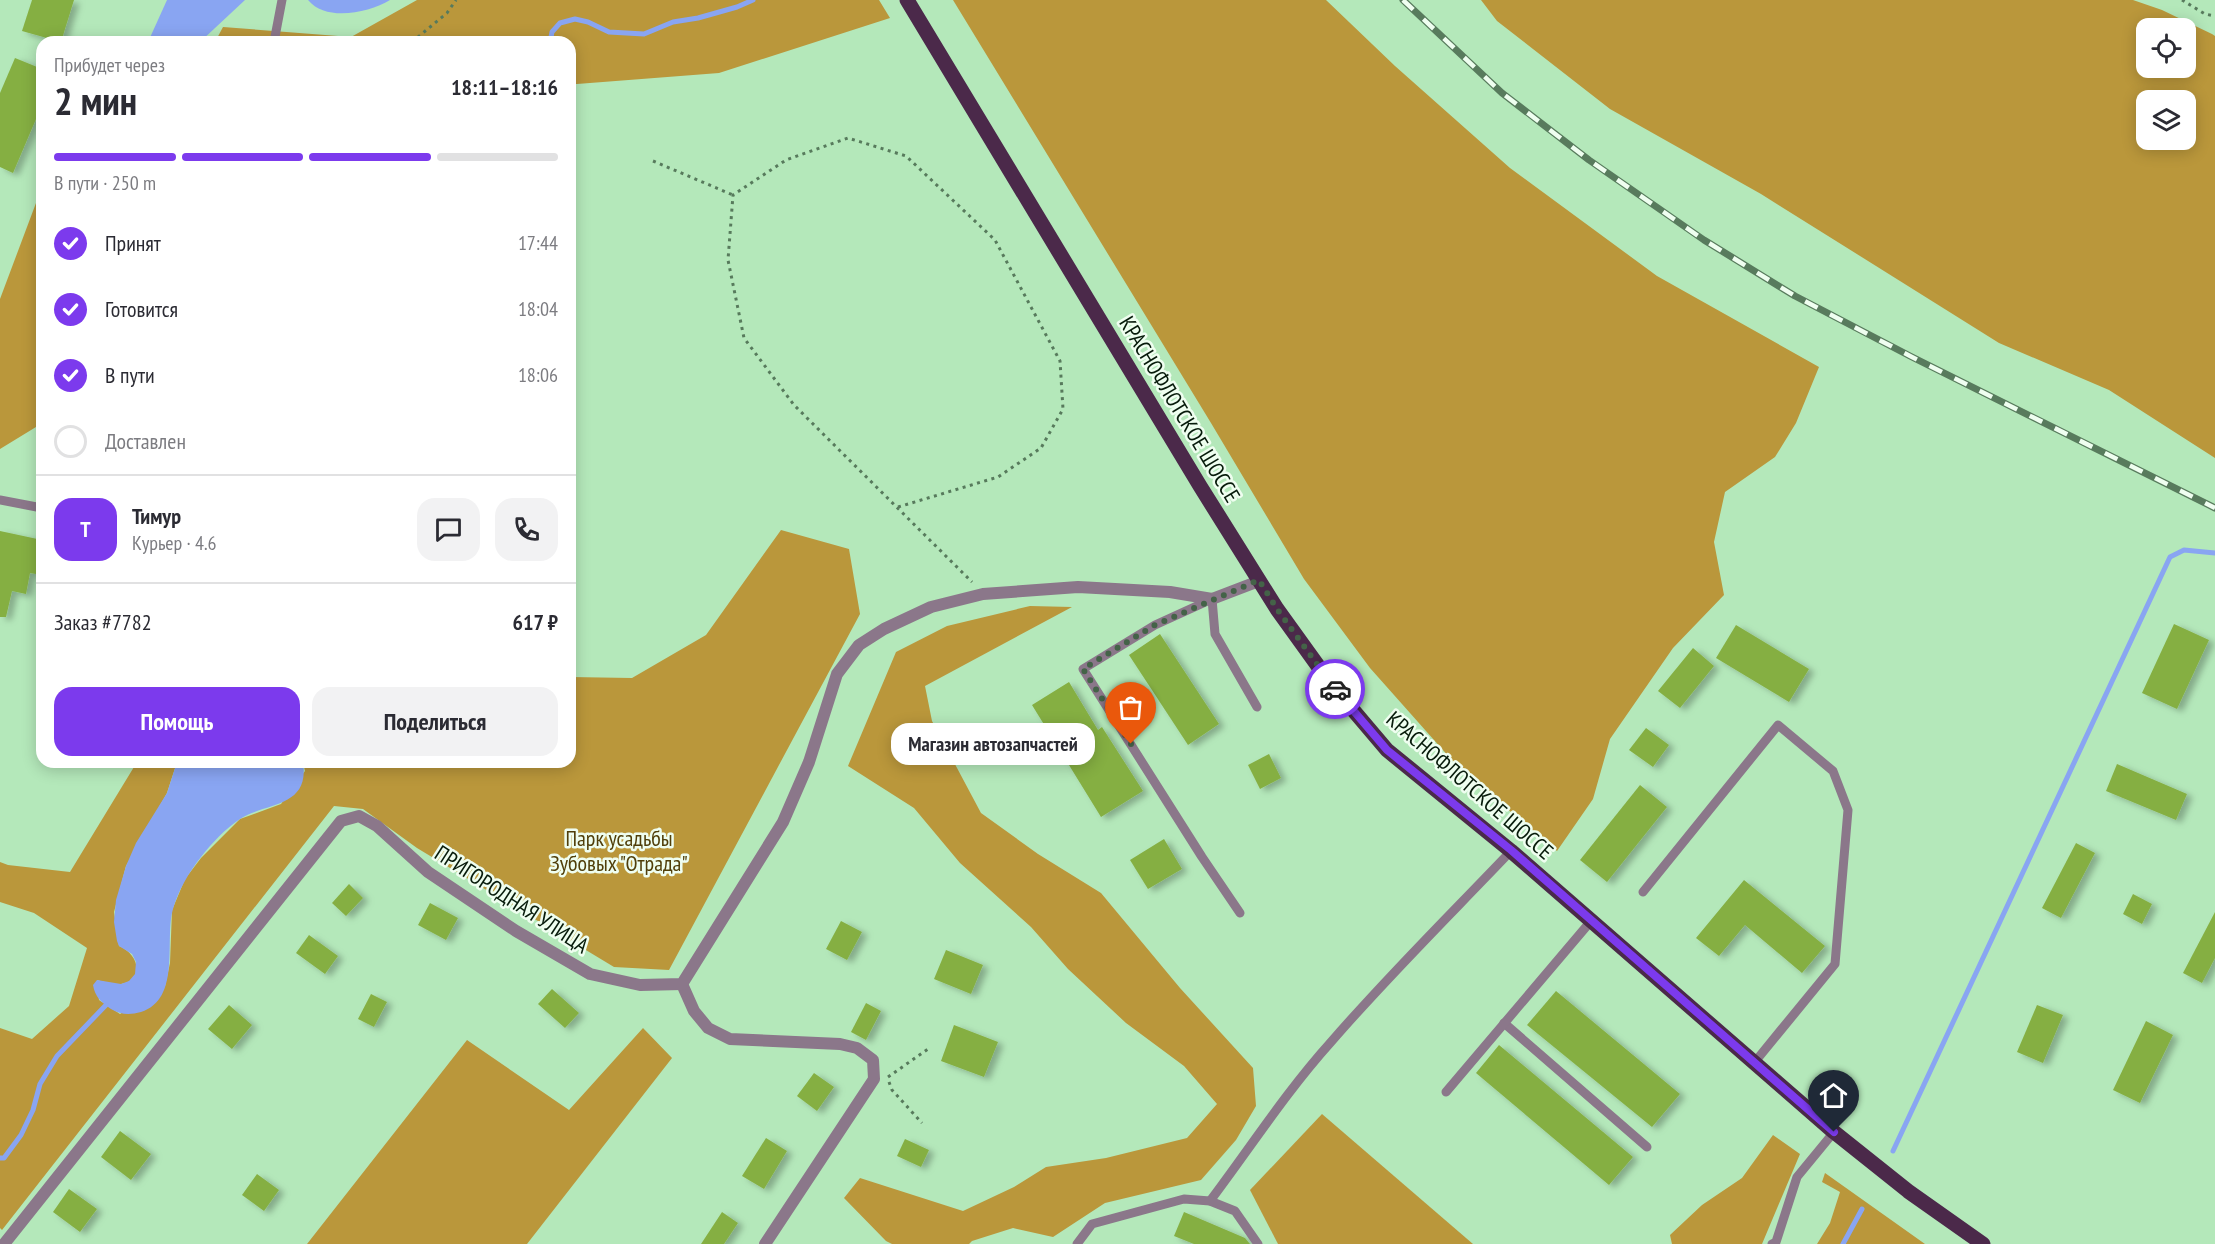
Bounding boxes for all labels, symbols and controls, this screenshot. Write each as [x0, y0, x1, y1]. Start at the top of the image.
map controls [2136, 18, 2196, 150]
button: locate [2136, 18, 2196, 78]
text: Прибудет через [54, 52, 165, 78]
text: 18:11–18:16 [451, 73, 558, 101]
text: 2 мин [54, 75, 137, 126]
button: layers [2136, 90, 2196, 150]
text: В пути · 250 m [54, 170, 156, 196]
icon: check [54, 227, 87, 260]
text: Принят [105, 229, 161, 257]
text: 17:44 [518, 230, 558, 256]
icon: check [54, 293, 87, 326]
text: Готовится [105, 295, 178, 323]
text: 18:04 [518, 296, 558, 322]
street label: КРАСНОФЛОТСКОЕ ШОССЕ [1113, 311, 1247, 507]
icon: check [54, 359, 87, 392]
text: В пути [105, 361, 155, 389]
text: 18:06 [518, 362, 558, 388]
text: Доставлен [105, 427, 186, 455]
button: chat [417, 498, 480, 561]
button: phone [495, 498, 558, 561]
text: Тимур [132, 502, 181, 530]
text: Т [80, 515, 91, 543]
text: Курьер · 4.6 [132, 530, 217, 556]
text: Заказ #7782 [54, 608, 152, 636]
text: 617 ₽ [512, 608, 558, 636]
courier [1305, 659, 1365, 719]
icon: car [1319, 673, 1352, 706]
pin [1105, 682, 1156, 744]
button: Помощь [54, 687, 300, 756]
button: Поделиться [312, 687, 558, 756]
icon: bag [1114, 691, 1147, 724]
street label: КРАСНОФЛОТСКОЕ ШОССЕ [1381, 705, 1559, 865]
callout: Магазин автозапчастей [891, 723, 1095, 765]
text: Магазин автозапчастей [908, 731, 1078, 757]
park label: Парк усадьбы Зубовых "Отрада" [550, 824, 688, 877]
street label: ПРИГОРОДНАЯ УЛИЦА [430, 839, 595, 959]
pin [1808, 1070, 1859, 1132]
icon: home [1817, 1079, 1850, 1112]

